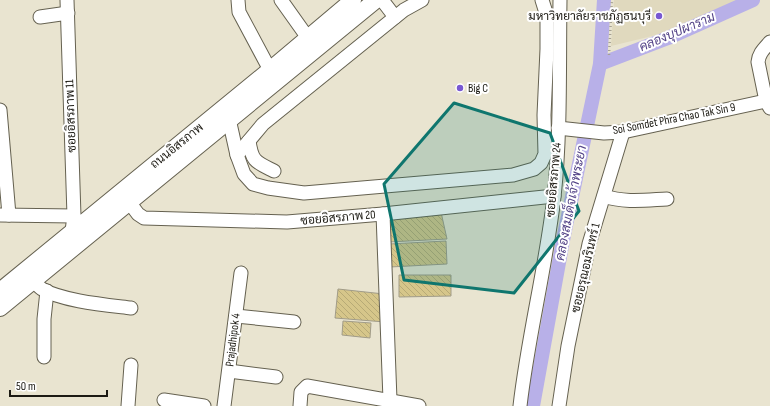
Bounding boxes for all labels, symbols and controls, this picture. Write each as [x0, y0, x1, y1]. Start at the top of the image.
place label: มหาวิทยาลัยราชภัฏธนบุรี [528, 8, 651, 25]
water label: คลองบุปผาราม [637, 9, 718, 56]
marker: มหาวิทยาลัยราชภัฏธนบุรี [654, 11, 664, 21]
street label: ซอยอิสรภาพ 11 [62, 78, 80, 153]
place label: Big C [468, 81, 488, 96]
marker: Big C [455, 83, 465, 93]
street label: Soi Somdet Phra Chao Tak Sin 9 [611, 100, 737, 138]
street label: ถนนอิสรภาพ [147, 120, 207, 172]
street label: ซอยอิสรภาพ 24 [543, 142, 565, 218]
water label: คลองสมเด็จเจ้าพระยา [550, 144, 590, 262]
street label: ซอยอิสรภาพ 20 [300, 207, 376, 229]
street label: ซอยอรุณอมรินทร์ 1 [567, 221, 605, 315]
street label: Prajadhipok 4 [222, 313, 244, 367]
scale bar [10, 372, 107, 398]
text: 50 m [16, 379, 36, 394]

